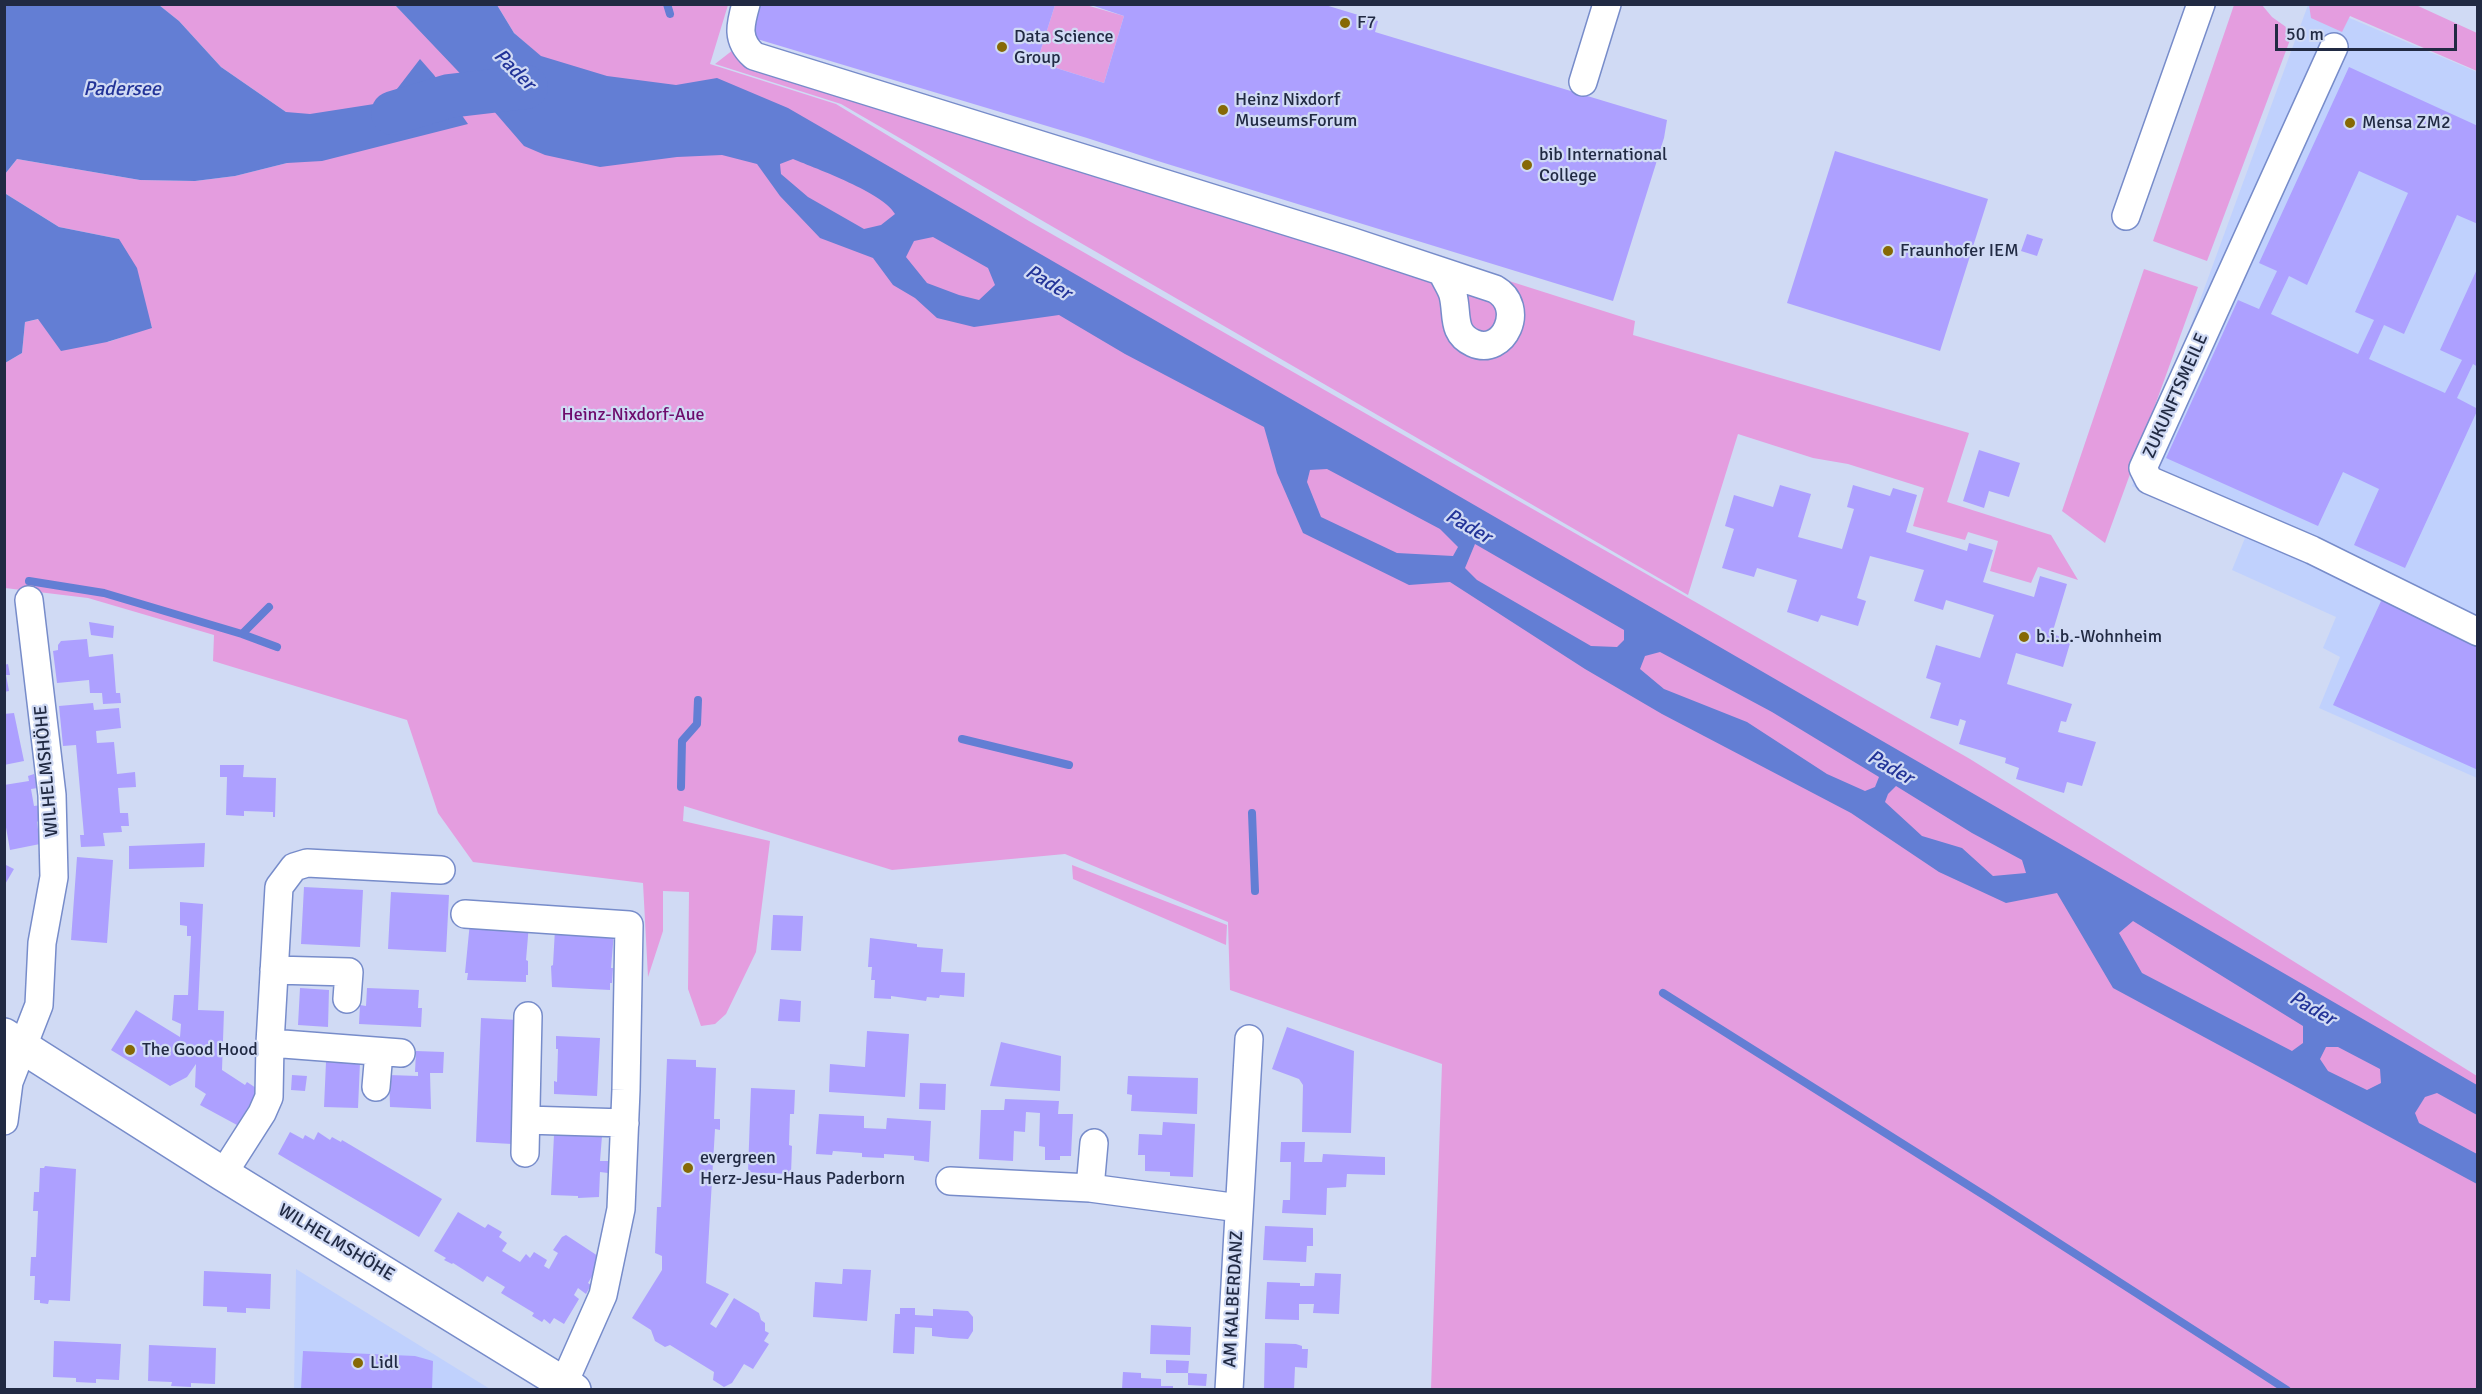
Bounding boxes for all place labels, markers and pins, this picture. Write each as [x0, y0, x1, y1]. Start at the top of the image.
place label: F7 [1357, 12, 1376, 34]
marker: F7 [1338, 16, 1352, 30]
place label: Data Science Group [1014, 26, 1114, 68]
marker: Data Science Group [995, 40, 1009, 54]
place label: Heinz Nixdorf MuseumsForum [1235, 89, 1357, 132]
marker: Heinz Nixdorf MuseumsForum [1216, 103, 1230, 117]
place label: Mensa ZM2 [2362, 112, 2451, 134]
marker: Mensa ZM2 [2343, 116, 2357, 130]
place label: bib International College [1539, 144, 1667, 186]
marker: bib International College [1520, 158, 1534, 172]
place label: Fraunhofer IEM [1900, 240, 2019, 262]
marker: Fraunhofer IEM [1881, 244, 1895, 258]
place label: b.i.b.-Wohnheim [2036, 626, 2162, 648]
marker: b.i.b.-Wohnheim [2017, 630, 2031, 644]
place label: The Good Hood [142, 1039, 258, 1061]
marker: The Good Hood [123, 1043, 137, 1057]
place label: evergreen Herz-Jesu-Haus Paderborn [700, 1147, 905, 1190]
marker: evergreen Herz-Jesu-Haus Paderborn [681, 1161, 695, 1175]
place label: Lidl [370, 1352, 399, 1374]
marker: Lidl [351, 1356, 365, 1370]

